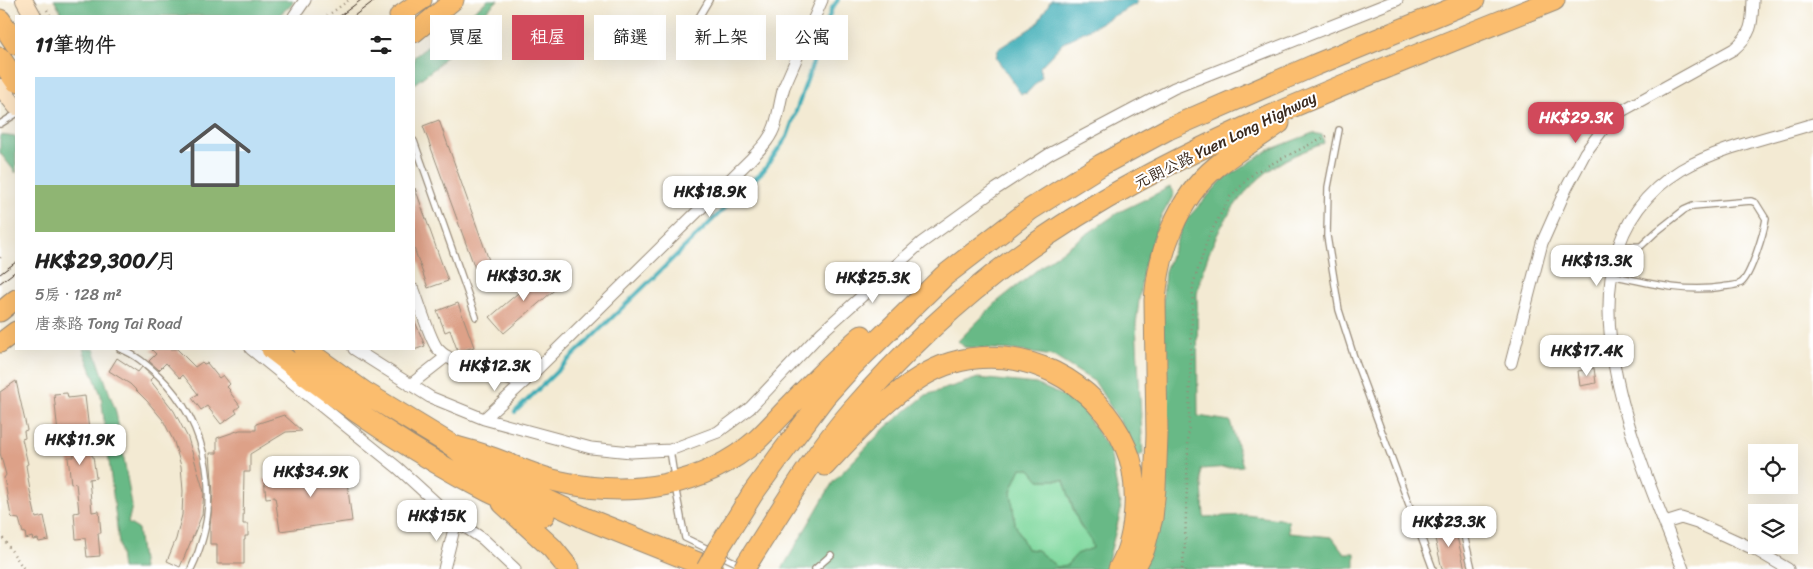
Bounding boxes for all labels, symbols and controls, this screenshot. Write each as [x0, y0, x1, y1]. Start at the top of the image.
chip: 買屋 [430, 15, 502, 60]
chip: 租屋 [512, 15, 584, 60]
chip: 篩選 [594, 15, 666, 60]
chip: 新上架 [676, 15, 766, 60]
chip: 公寓 [776, 15, 848, 60]
text: 11筆物件 [35, 26, 116, 64]
icon: filters [367, 31, 395, 59]
street label: 元朗公路 Yuen Long Highway [1128, 83, 1322, 197]
pin: HK$29.3K [1524, 102, 1628, 144]
text: HK$29.3K [1539, 103, 1613, 132]
icon: home [170, 110, 260, 200]
pin: HK$18.9K [658, 176, 762, 218]
text: HK$18.9K [674, 177, 746, 206]
text: HK$29,300/月 [35, 242, 177, 280]
pin: HK$13.3K [1545, 244, 1649, 287]
text: HK$13.3K [1562, 246, 1632, 275]
pin: HK$30.3K [472, 260, 576, 302]
text: HK$30.3K [487, 261, 561, 290]
pin: HK$25.3K [821, 262, 925, 304]
text: HK$25.3K [836, 263, 910, 292]
text: 5房 · 128 m² [35, 280, 122, 309]
text: 唐泰路 Tong Tai Road [35, 309, 181, 338]
pin: HK$17.4K [1535, 334, 1639, 377]
text: HK$17.4K [1551, 336, 1623, 365]
pin: HK$12.3K [443, 350, 547, 392]
text: HK$12.3K [459, 351, 531, 380]
pin: HK$11.9K [28, 424, 132, 466]
text: HK$11.9K [45, 425, 115, 454]
map controls [1748, 444, 1798, 554]
button: locate [1748, 444, 1798, 494]
pin: HK$34.9K [259, 456, 363, 498]
text: HK$34.9K [274, 457, 348, 486]
pin: HK$15K [396, 500, 478, 542]
text: HK$15K [408, 501, 466, 530]
button: layers [1748, 504, 1798, 554]
pin: HK$23.3K [1397, 506, 1501, 548]
text: HK$23.3K [1412, 507, 1486, 536]

